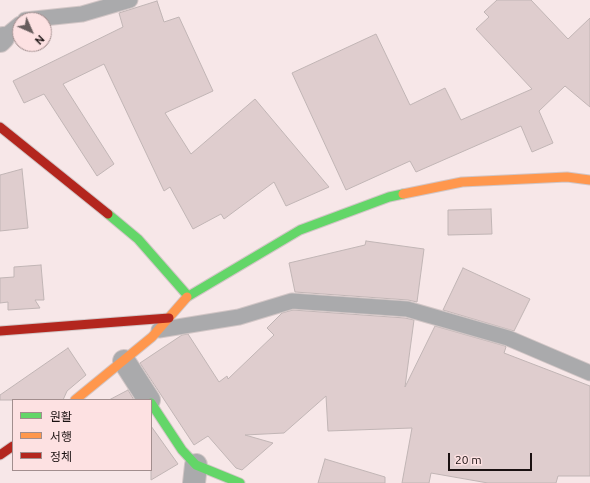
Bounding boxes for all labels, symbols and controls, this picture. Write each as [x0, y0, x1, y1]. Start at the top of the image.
north arrow [12, 12, 52, 52]
text: N [33, 33, 47, 47]
legend [12, 399, 152, 471]
text: 원활 [50, 410, 72, 423]
text: 서행 [50, 430, 72, 443]
scale bar [450, 445, 534, 471]
text: 정체 [50, 450, 72, 463]
text: 20 m [455, 453, 482, 466]

